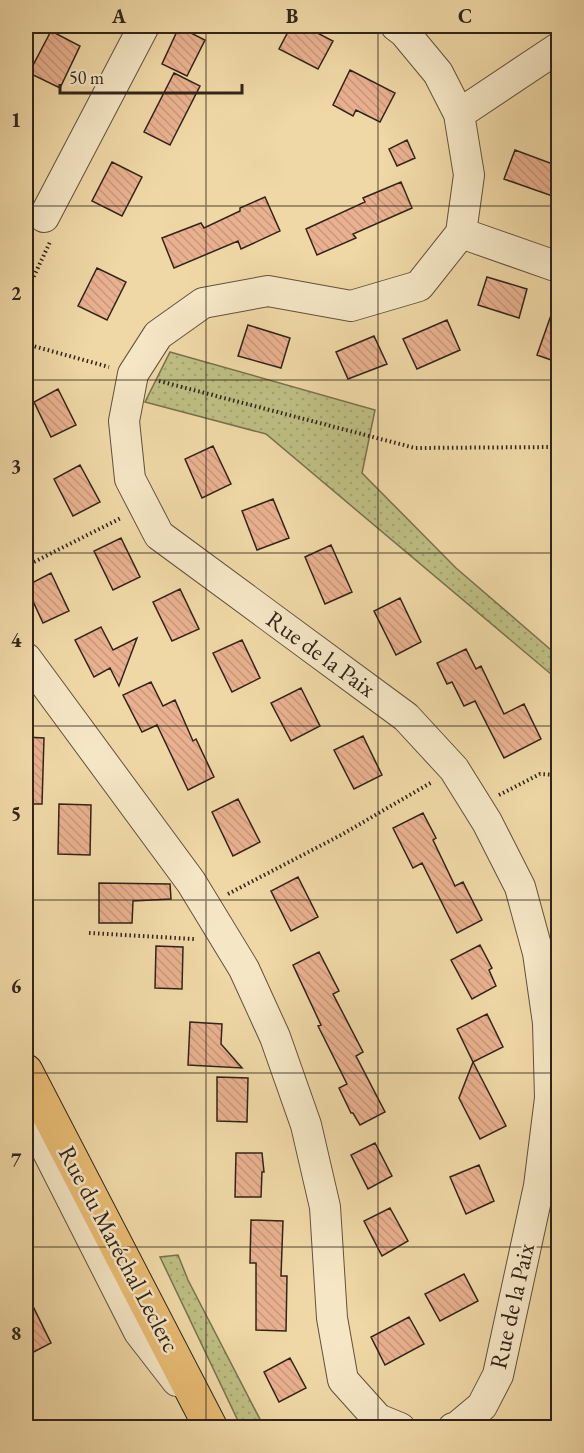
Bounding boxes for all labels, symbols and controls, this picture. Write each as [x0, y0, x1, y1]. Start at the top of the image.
text: A [111, 3, 127, 29]
text: B [286, 3, 298, 29]
text: C [458, 3, 472, 29]
scale bar [60, 57, 242, 95]
text: 50 m [69, 66, 104, 89]
text: 1 [11, 107, 21, 133]
text: 2 [11, 280, 22, 306]
text: 3 [11, 453, 21, 479]
street label: Rue de la Paix [260, 603, 383, 704]
text: 4 [11, 627, 22, 653]
text: 5 [11, 800, 21, 826]
text: 6 [11, 973, 22, 999]
street label: Rue du Maréchal Leclerc [52, 1140, 187, 1357]
text: 7 [11, 1147, 22, 1173]
street label: Rue de la Paix [482, 1239, 541, 1372]
text: 8 [11, 1320, 21, 1346]

